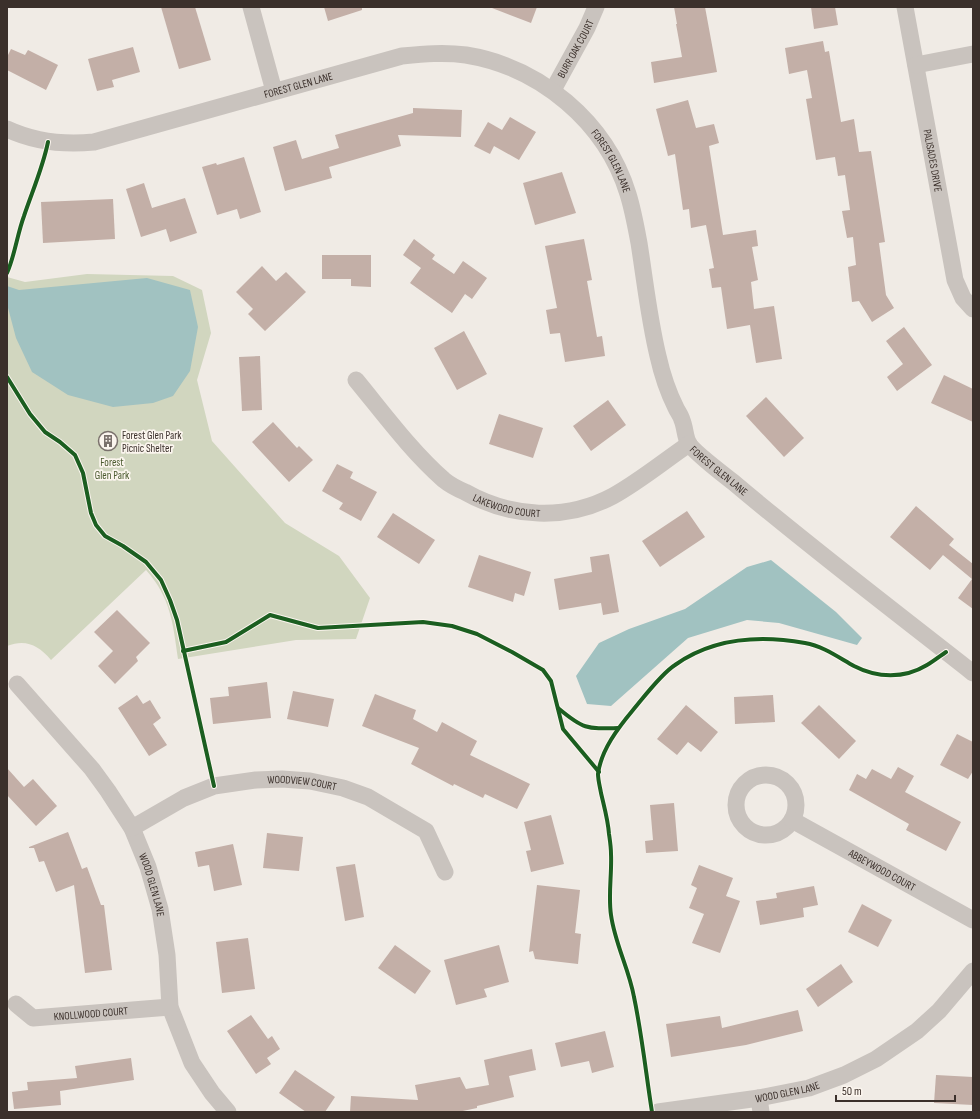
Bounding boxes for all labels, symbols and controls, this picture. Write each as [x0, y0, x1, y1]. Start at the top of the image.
street label: BURR OAK COURT [555, 17, 597, 81]
street label: FOREST GLEN LANE [262, 70, 334, 101]
street label: FOREST GLEN LANE [588, 126, 633, 194]
street label: PALISADES DRIVE [920, 128, 945, 193]
place label: Forest Glen Park Picnic Shelter [122, 429, 182, 455]
building icon: Forest Glen Park Picnic Shelter [97, 430, 119, 452]
street label: FOREST GLEN LANE [687, 443, 750, 498]
park label: Forest Glen Park [95, 456, 130, 482]
street label: LAKEWOOD COURT [471, 491, 541, 520]
street label: WOODVIEW COURT [267, 773, 338, 794]
street label: ABBEYWOOD COURT [845, 846, 918, 894]
street label: WOOD GLEN LANE [136, 851, 167, 917]
street label: KNOLLWOOD COURT [53, 1004, 129, 1023]
scale bar [836, 1077, 955, 1103]
street label: WOOD GLEN LANE [754, 1079, 822, 1105]
text: 50 m [842, 1084, 862, 1099]

